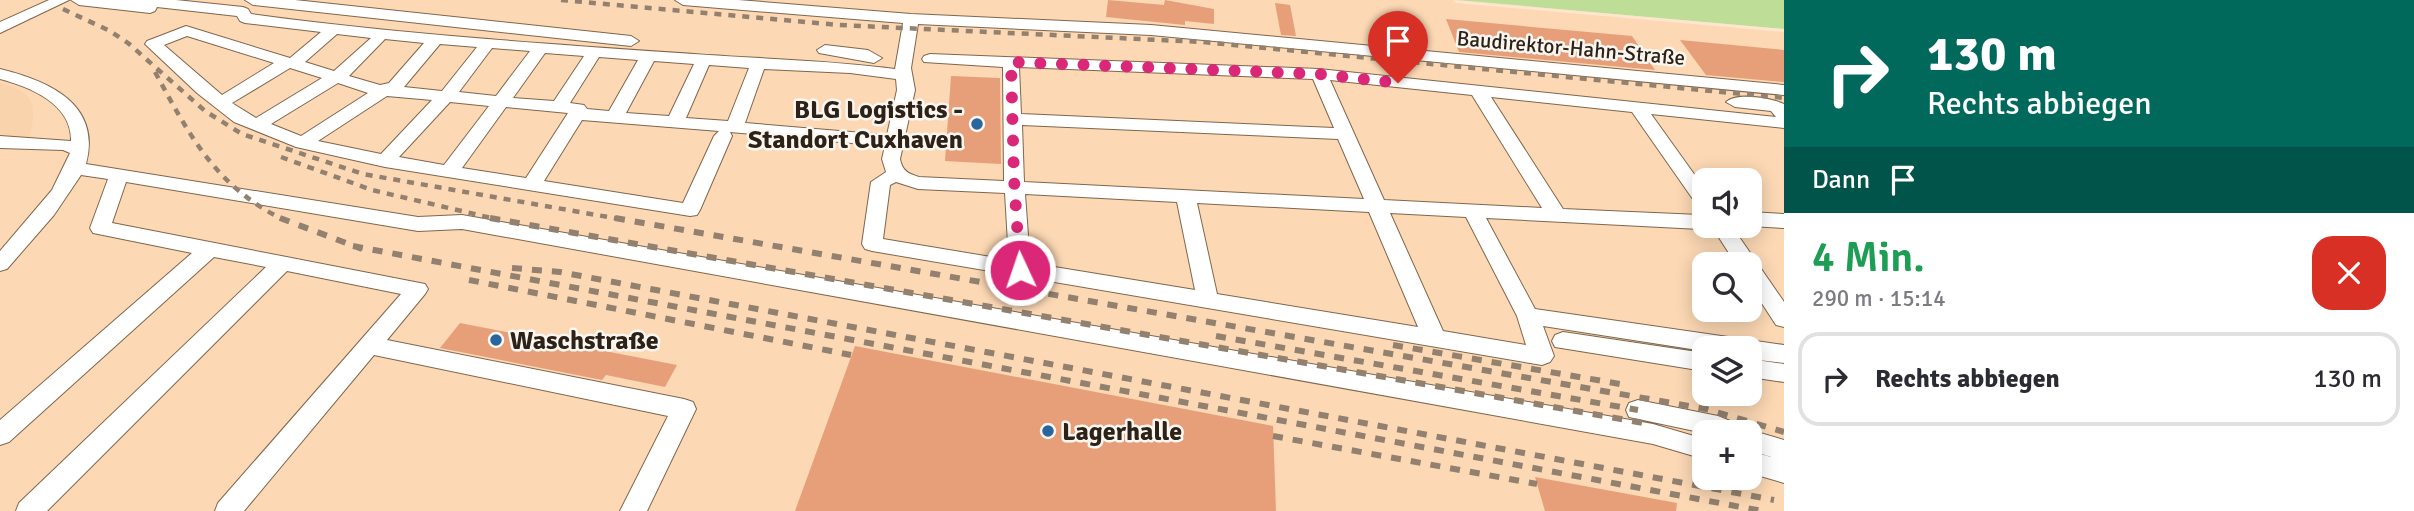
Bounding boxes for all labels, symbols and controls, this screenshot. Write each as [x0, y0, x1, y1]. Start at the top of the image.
pin [1368, 11, 1428, 83]
icon: arrive [1379, 22, 1417, 60]
text: 130 m [1927, 24, 2057, 84]
street label: Baudirektor-Hahn-Straße [1456, 25, 1686, 71]
icon: right [1812, 28, 1903, 119]
text: Rechts abbiegen [1927, 84, 2152, 123]
place label: BLG Logistics - Standort Cuxhaven [748, 94, 963, 156]
marker: BLG Logistics - Standort Cuxhaven [969, 116, 985, 132]
icon: arrive [1884, 161, 1922, 199]
text: Dann [1812, 164, 1870, 196]
map controls [1692, 168, 1762, 490]
button: sound [1692, 168, 1762, 238]
text: 4 Min. [1812, 232, 1925, 283]
position arrow [983, 233, 1057, 307]
button: close [2312, 236, 2386, 310]
button: search [1692, 252, 1762, 322]
text: 290 m · 15:14 [1812, 284, 1946, 313]
place label: Waschstraße [510, 325, 659, 357]
marker: Waschstraße [488, 332, 504, 348]
button: layers [1692, 336, 1762, 406]
icon: right [1816, 360, 1854, 398]
text: Rechts abbiegen [1875, 363, 2060, 395]
text: 130 m [2313, 363, 2382, 395]
place label: Lagerhalle [1062, 416, 1182, 448]
button: + [1692, 420, 1762, 490]
marker: Lagerhalle [1040, 423, 1056, 439]

